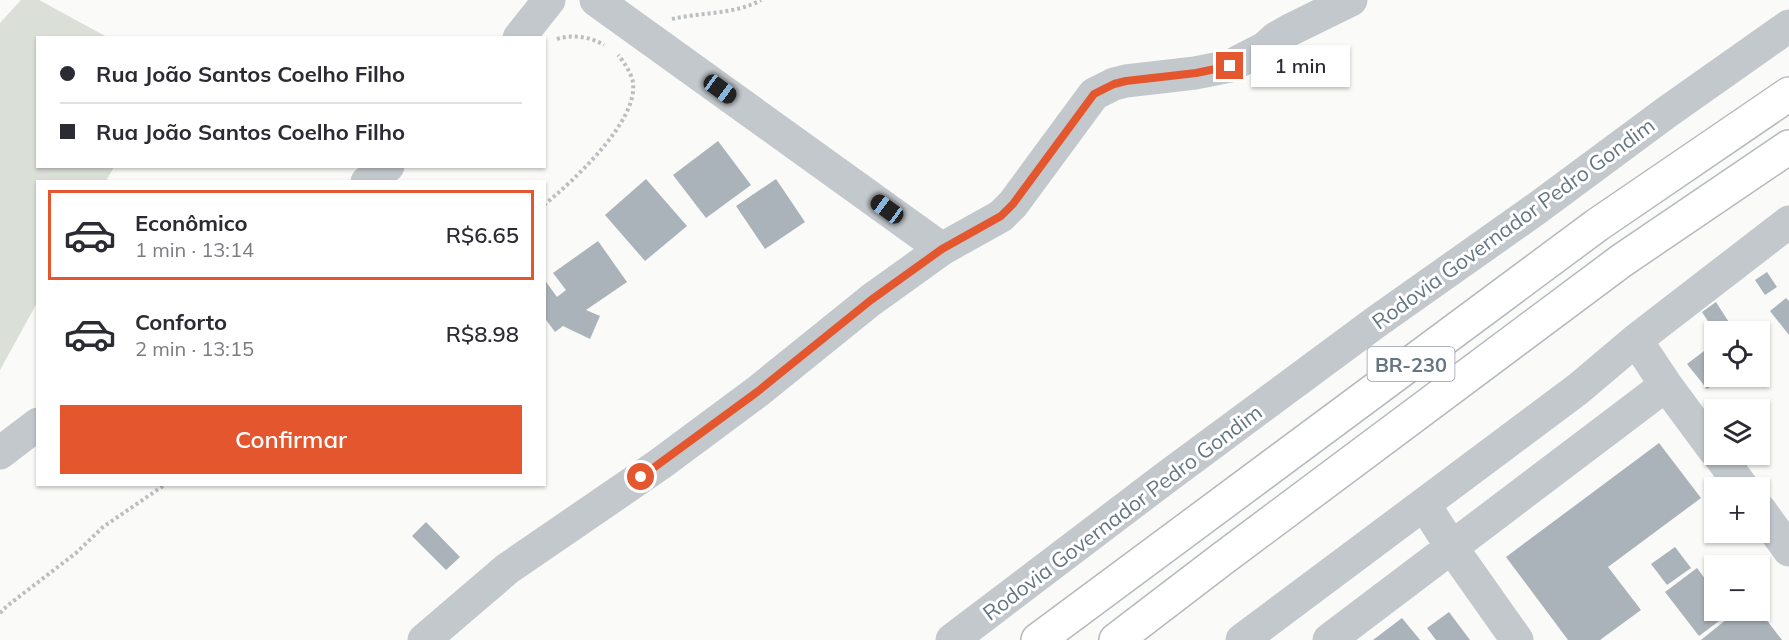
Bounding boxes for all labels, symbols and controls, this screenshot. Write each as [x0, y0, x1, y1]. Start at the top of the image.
callout: 1 min [1251, 45, 1350, 87]
route end [1216, 52, 1243, 79]
text: 1 min [1275, 53, 1326, 78]
text: Rua João Santos Coelho Filho [96, 60, 405, 88]
car [700, 71, 740, 107]
street label: Rodovia Governador Pedro Gondim [1367, 112, 1659, 334]
text: Rua João Santos Coelho Filho [96, 118, 405, 146]
car [867, 191, 907, 227]
icon: car [63, 208, 117, 262]
text: Econômico [135, 209, 248, 237]
text: R$6.65 [446, 221, 519, 249]
text: 1 min · 13:14 [135, 237, 254, 262]
icon: car [63, 307, 117, 361]
text: Conforto [135, 308, 227, 336]
text: R$8.98 [446, 320, 519, 348]
map controls [1704, 321, 1770, 621]
button: locate [1704, 321, 1770, 387]
text: 2 min · 13:15 [135, 336, 254, 361]
road number: BR-230 [1368, 347, 1454, 381]
street label: Rodovia Governador Pedro Gondim [977, 399, 1267, 625]
button: layers [1704, 399, 1770, 465]
button: Confirmar [60, 405, 522, 474]
route start [627, 463, 654, 490]
button: + [1704, 477, 1770, 543]
button: − [1704, 555, 1770, 621]

